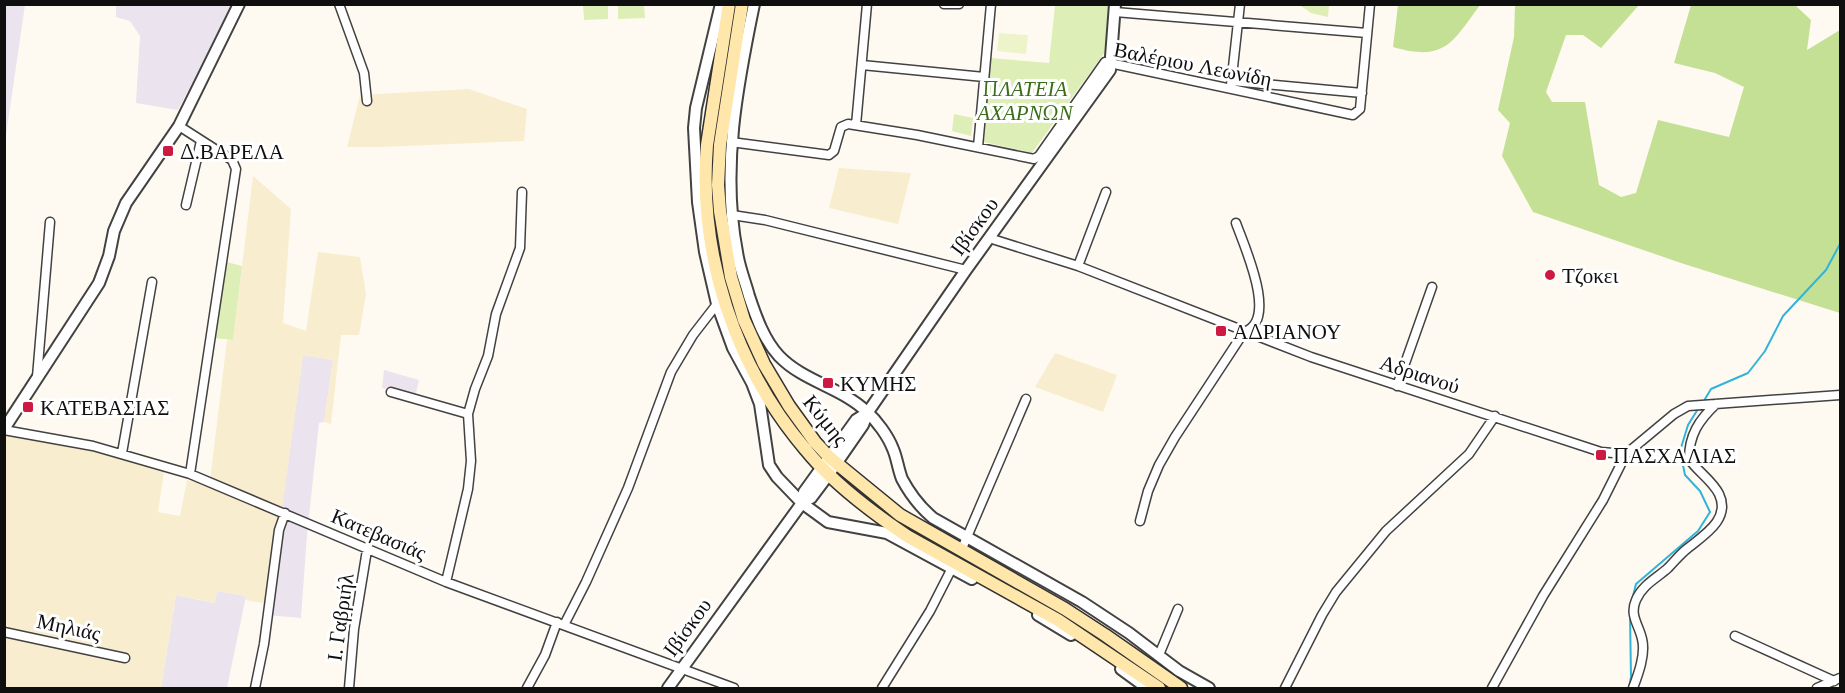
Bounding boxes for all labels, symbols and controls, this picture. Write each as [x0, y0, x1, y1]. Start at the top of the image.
street label: Βαλέριου Λεωνίδη [1112, 35, 1274, 93]
park label: ΠΛΑΤΕΙΑ ΑΧΑΡΝΩΝ [975, 75, 1074, 126]
place label: Δ.ΒΑΡΕΛΑ [180, 138, 285, 165]
marker: Δ.ΒΑΡΕΛΑ [161, 144, 175, 158]
street label: Ιβίσκου [944, 192, 1004, 260]
place label: Τζοκει [1562, 262, 1619, 289]
marker: Τζοκει [1543, 268, 1557, 282]
place label: ΑΔΡΙΑΝΟΥ [1233, 318, 1341, 345]
marker: ΑΔΡΙΑΝΟΥ [1214, 324, 1228, 338]
street label: Αδριανού [1377, 348, 1463, 400]
place label: ΚΥΜΗΣ [840, 370, 916, 397]
marker: ΚΥΜΗΣ [821, 376, 835, 390]
street label: Κύμης [797, 389, 855, 451]
place label: ΚΑΤΕΒΑΣΙΑΣ [40, 394, 169, 421]
marker: ΚΑΤΕΒΑΣΙΑΣ [21, 400, 35, 414]
place label: ΠΑΣΧΑΛΙΑΣ [1613, 442, 1736, 469]
marker: ΠΑΣΧΑΛΙΑΣ [1594, 448, 1608, 462]
street label: Κατεβασιάς [327, 502, 431, 566]
street label: Ι. Γαβριήλ [320, 571, 360, 663]
street label: Ιβίσκου [657, 593, 717, 661]
street label: Μηλιάς [35, 607, 104, 647]

